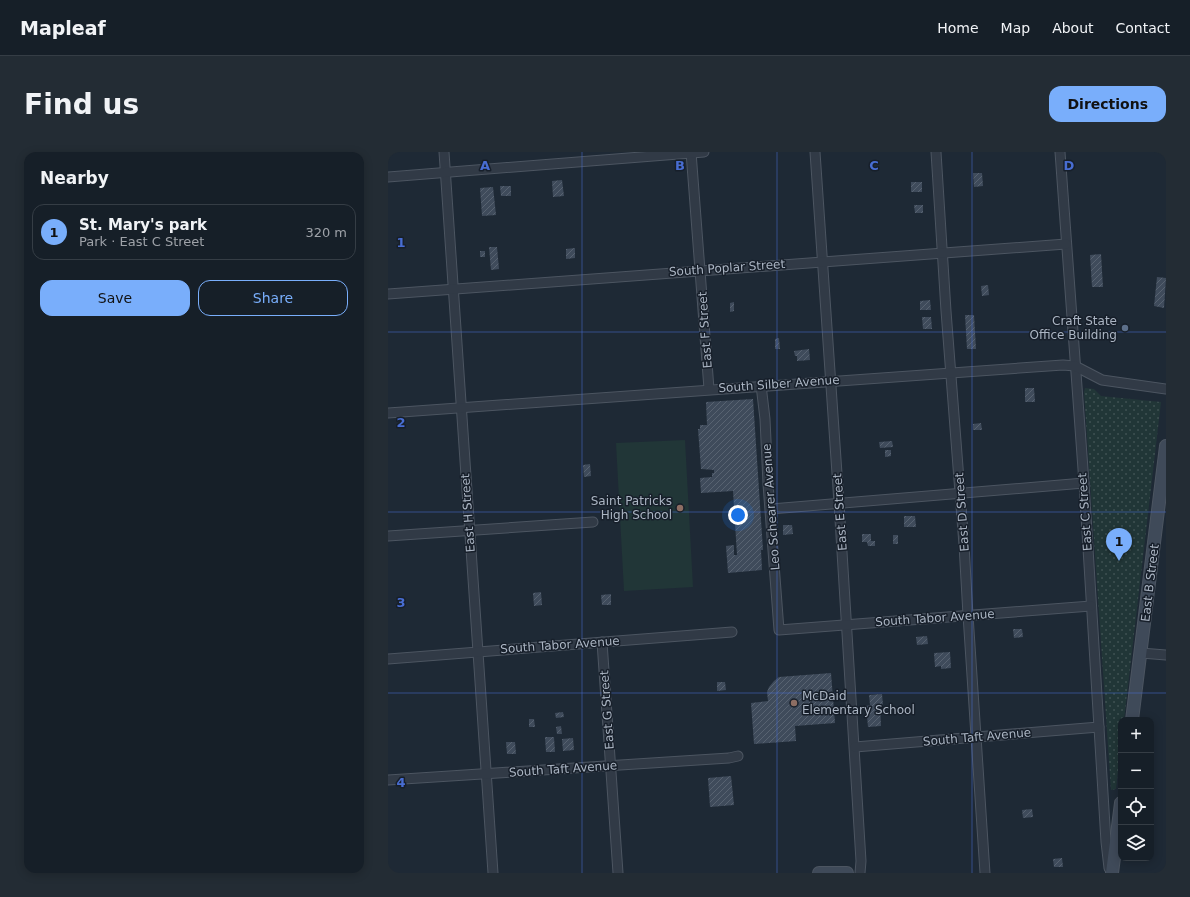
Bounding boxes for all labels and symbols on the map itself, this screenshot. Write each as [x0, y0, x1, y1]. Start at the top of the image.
text: A [480, 158, 490, 173]
text: B [675, 158, 685, 173]
text: C [869, 158, 879, 173]
text: D [1064, 158, 1075, 173]
text: 1 [396, 235, 406, 250]
street label: South Poplar Street [668, 257, 786, 279]
street label: East F Street [695, 291, 715, 369]
place label: Craft State Office Building [1029, 314, 1117, 342]
marker: Craft State Office Building [1120, 323, 1130, 333]
street label: South Silber Avenue [718, 373, 840, 395]
text: 2 [396, 415, 406, 430]
street label: Leo Schearer Avenue [760, 443, 782, 571]
street label: East D Street [952, 472, 972, 552]
street label: East C Street [1075, 472, 1095, 552]
street label: East H Street [458, 473, 478, 553]
street label: East E Street [830, 473, 850, 551]
place label: Saint Patricks High School [591, 494, 672, 522]
marker: Saint Patricks High School [675, 503, 685, 513]
your location [728, 505, 748, 525]
pin: 1 [1106, 528, 1132, 561]
street label: East B Street [1138, 543, 1162, 623]
text: 3 [396, 595, 406, 610]
street label: South Tabor Avenue [875, 607, 995, 629]
street label: South Tabor Avenue [500, 634, 620, 656]
street label: East G Street [597, 670, 617, 750]
place label: McDaid Elementary School [802, 689, 915, 717]
marker: McDaid Elementary School [789, 698, 799, 708]
street label: South Taft Avenue [922, 725, 1032, 749]
street label: South Taft Avenue [508, 758, 618, 780]
text: 4 [396, 775, 406, 790]

